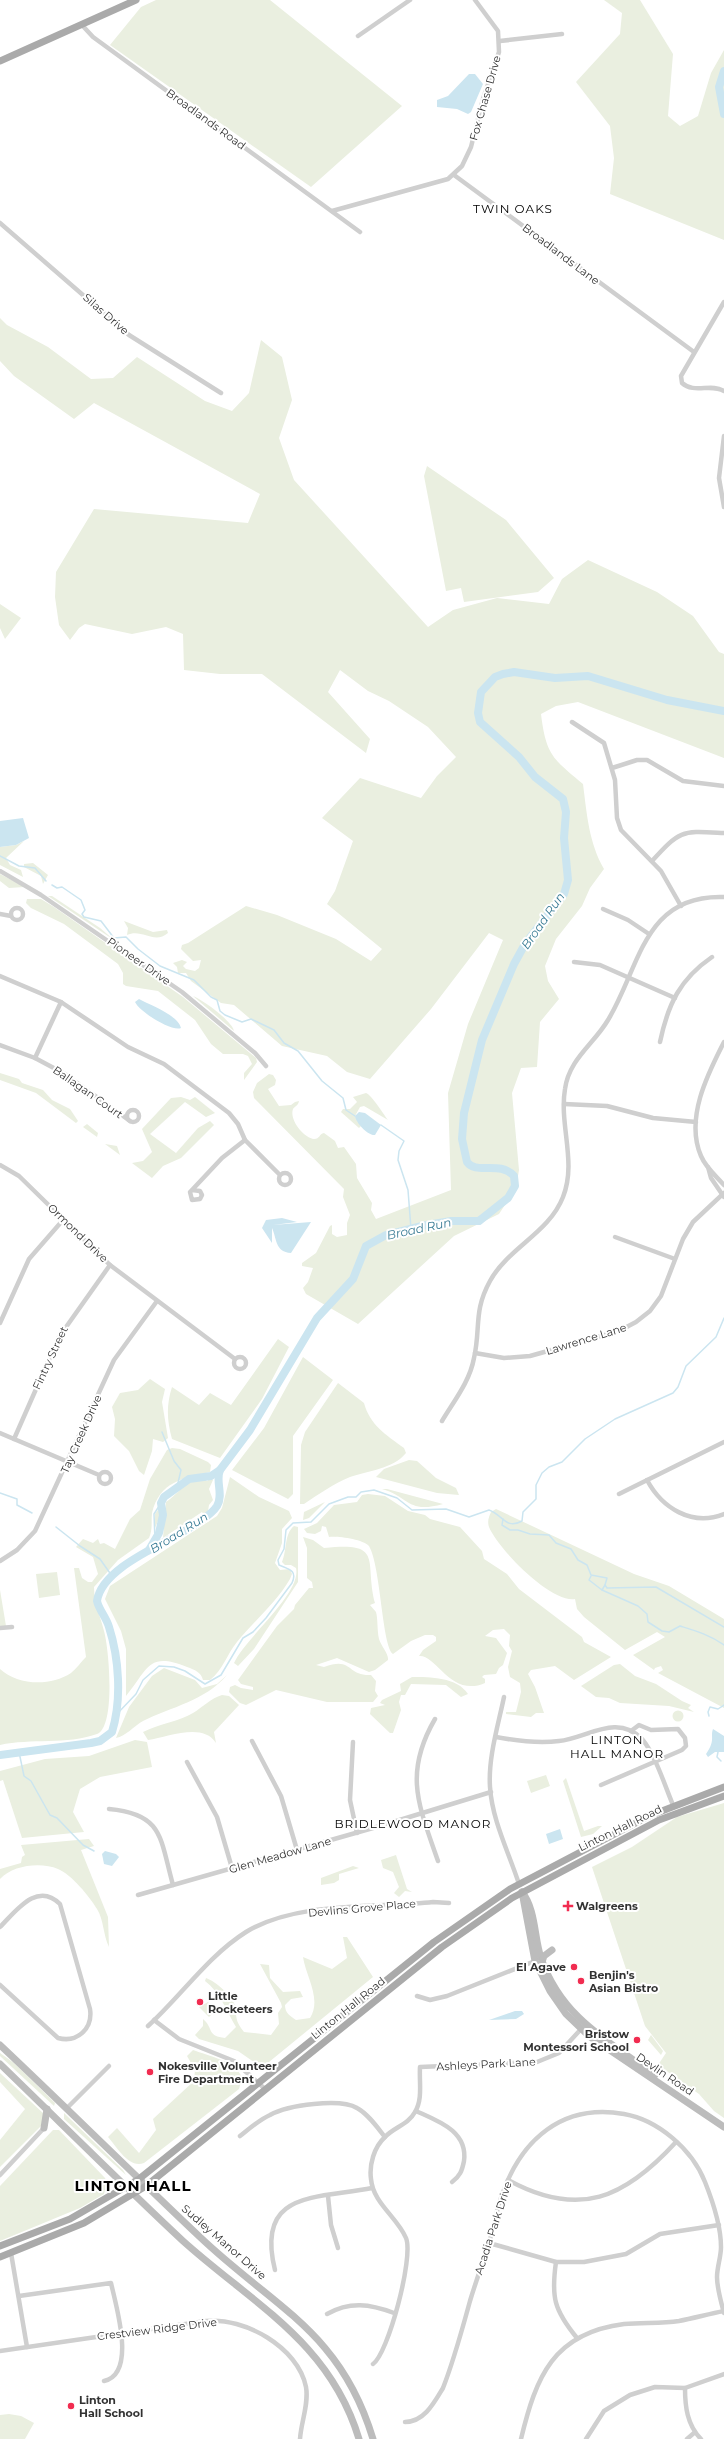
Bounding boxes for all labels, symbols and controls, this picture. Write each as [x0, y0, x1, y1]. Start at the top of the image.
street label: Fox Chase Drive [466, 54, 504, 142]
street label: Broadlands Road [164, 85, 248, 153]
district label: TWIN OAKS [473, 201, 553, 216]
street label: Broadlands Lane [520, 220, 603, 288]
street label: Silas Drive [80, 290, 132, 338]
water label: Broad Run [518, 890, 568, 952]
street label: Pioneer Drive [104, 934, 174, 988]
street label: Ballagan Court [50, 1063, 126, 1122]
street label: Ormond Drive [45, 1201, 111, 1266]
water label: Broad Run [385, 1214, 452, 1243]
street label: Lawrence Lane [544, 1320, 628, 1358]
street label: Fintry Street [29, 1324, 71, 1392]
street label: Tay Creek Drive [57, 1392, 105, 1476]
water label: Broad Run [147, 1509, 210, 1556]
district label: LINTON HALL MANOR [570, 1732, 664, 1761]
street label: Linton Hall Road [576, 1802, 664, 1854]
district label: BRIDLEWOOD MANOR [334, 1816, 492, 1831]
street label: Glen Meadow Lane [227, 1834, 333, 1876]
street label: Devlins Grove Place [308, 1896, 417, 1920]
place label: Walgreens [576, 1899, 638, 1913]
marker: Walgreens [563, 1901, 573, 1911]
place label: El Agave [516, 1960, 566, 1974]
marker: El Agave [569, 1962, 579, 1972]
place label: Benjin's Asian Bistro [588, 1968, 658, 1995]
street label: Linton Hall Road [308, 1974, 388, 2042]
marker: Benjin's Asian Bistro [576, 1976, 586, 1986]
place label: Little Rocketeers [208, 1989, 273, 2016]
marker: Little Rocketeers [195, 1997, 205, 2007]
place label: Bristow Montessori School [523, 2027, 630, 2054]
marker: Bristow Montessori School [632, 2035, 642, 2045]
street label: Devlin Road [633, 2050, 697, 2098]
street label: Ashleys Park Lane [436, 2054, 536, 2074]
place label: Nokesville Volunteer Fire Department [158, 2059, 277, 2086]
marker: Nokesville Volunteer Fire Department [145, 2067, 155, 2077]
district label: LINTON HALL [75, 2176, 191, 2195]
street label: Acadia Park Drive [471, 2179, 515, 2276]
street label: Sudley Manor Drive [179, 2201, 269, 2283]
street label: Crestview Ridge Drive [96, 2315, 218, 2343]
place label: Linton Hall School [79, 2393, 143, 2420]
marker: Linton Hall School [66, 2401, 76, 2411]

